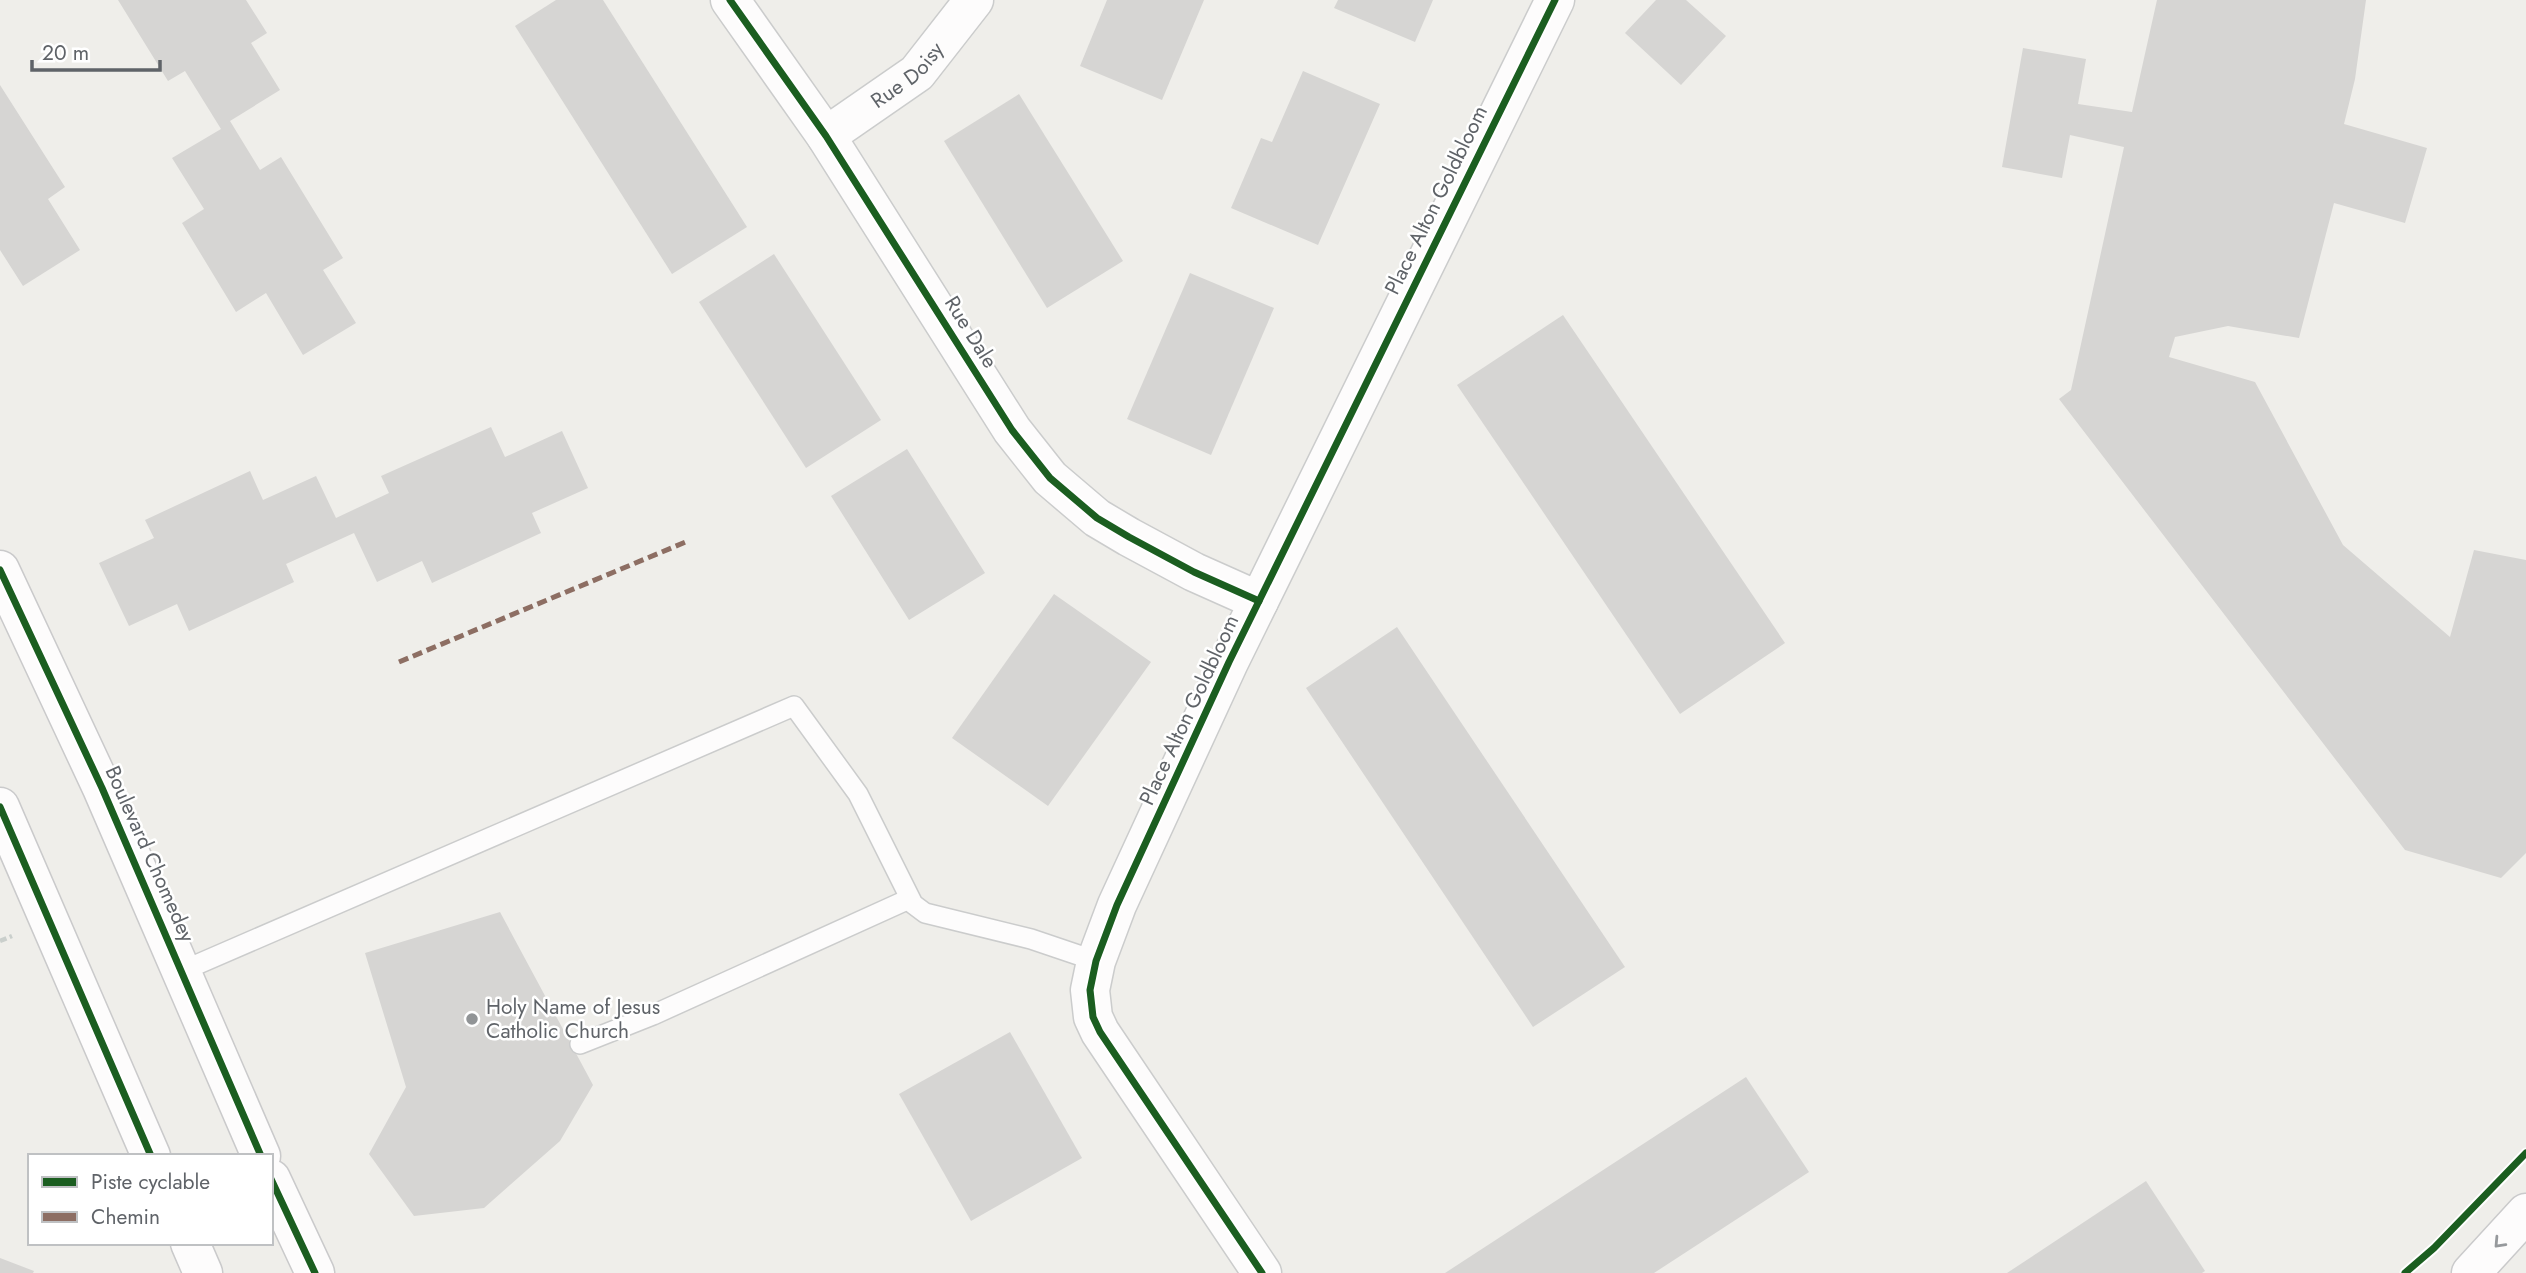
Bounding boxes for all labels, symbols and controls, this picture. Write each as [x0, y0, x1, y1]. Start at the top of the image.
scale bar [32, 28, 159, 72]
street label: Rue Doisy [865, 35, 951, 116]
text: 20 m [42, 38, 89, 68]
street label: Place Alton Goldbloom [1377, 101, 1495, 299]
street label: Rue Dale [937, 290, 1005, 374]
street label: Place Alton Goldbloom [1132, 610, 1246, 810]
street label: Boulevard Chomedey [98, 761, 203, 948]
place label: Holy Name of Jesus Catholic Church [486, 992, 660, 1046]
marker: Holy Name of Jesus Catholic Church [464, 1011, 480, 1027]
legend [28, 1154, 273, 1245]
text: Piste cyclable [91, 1167, 210, 1197]
text: Chemin [91, 1202, 160, 1232]
one-way arrow [2494, 1235, 2507, 1248]

